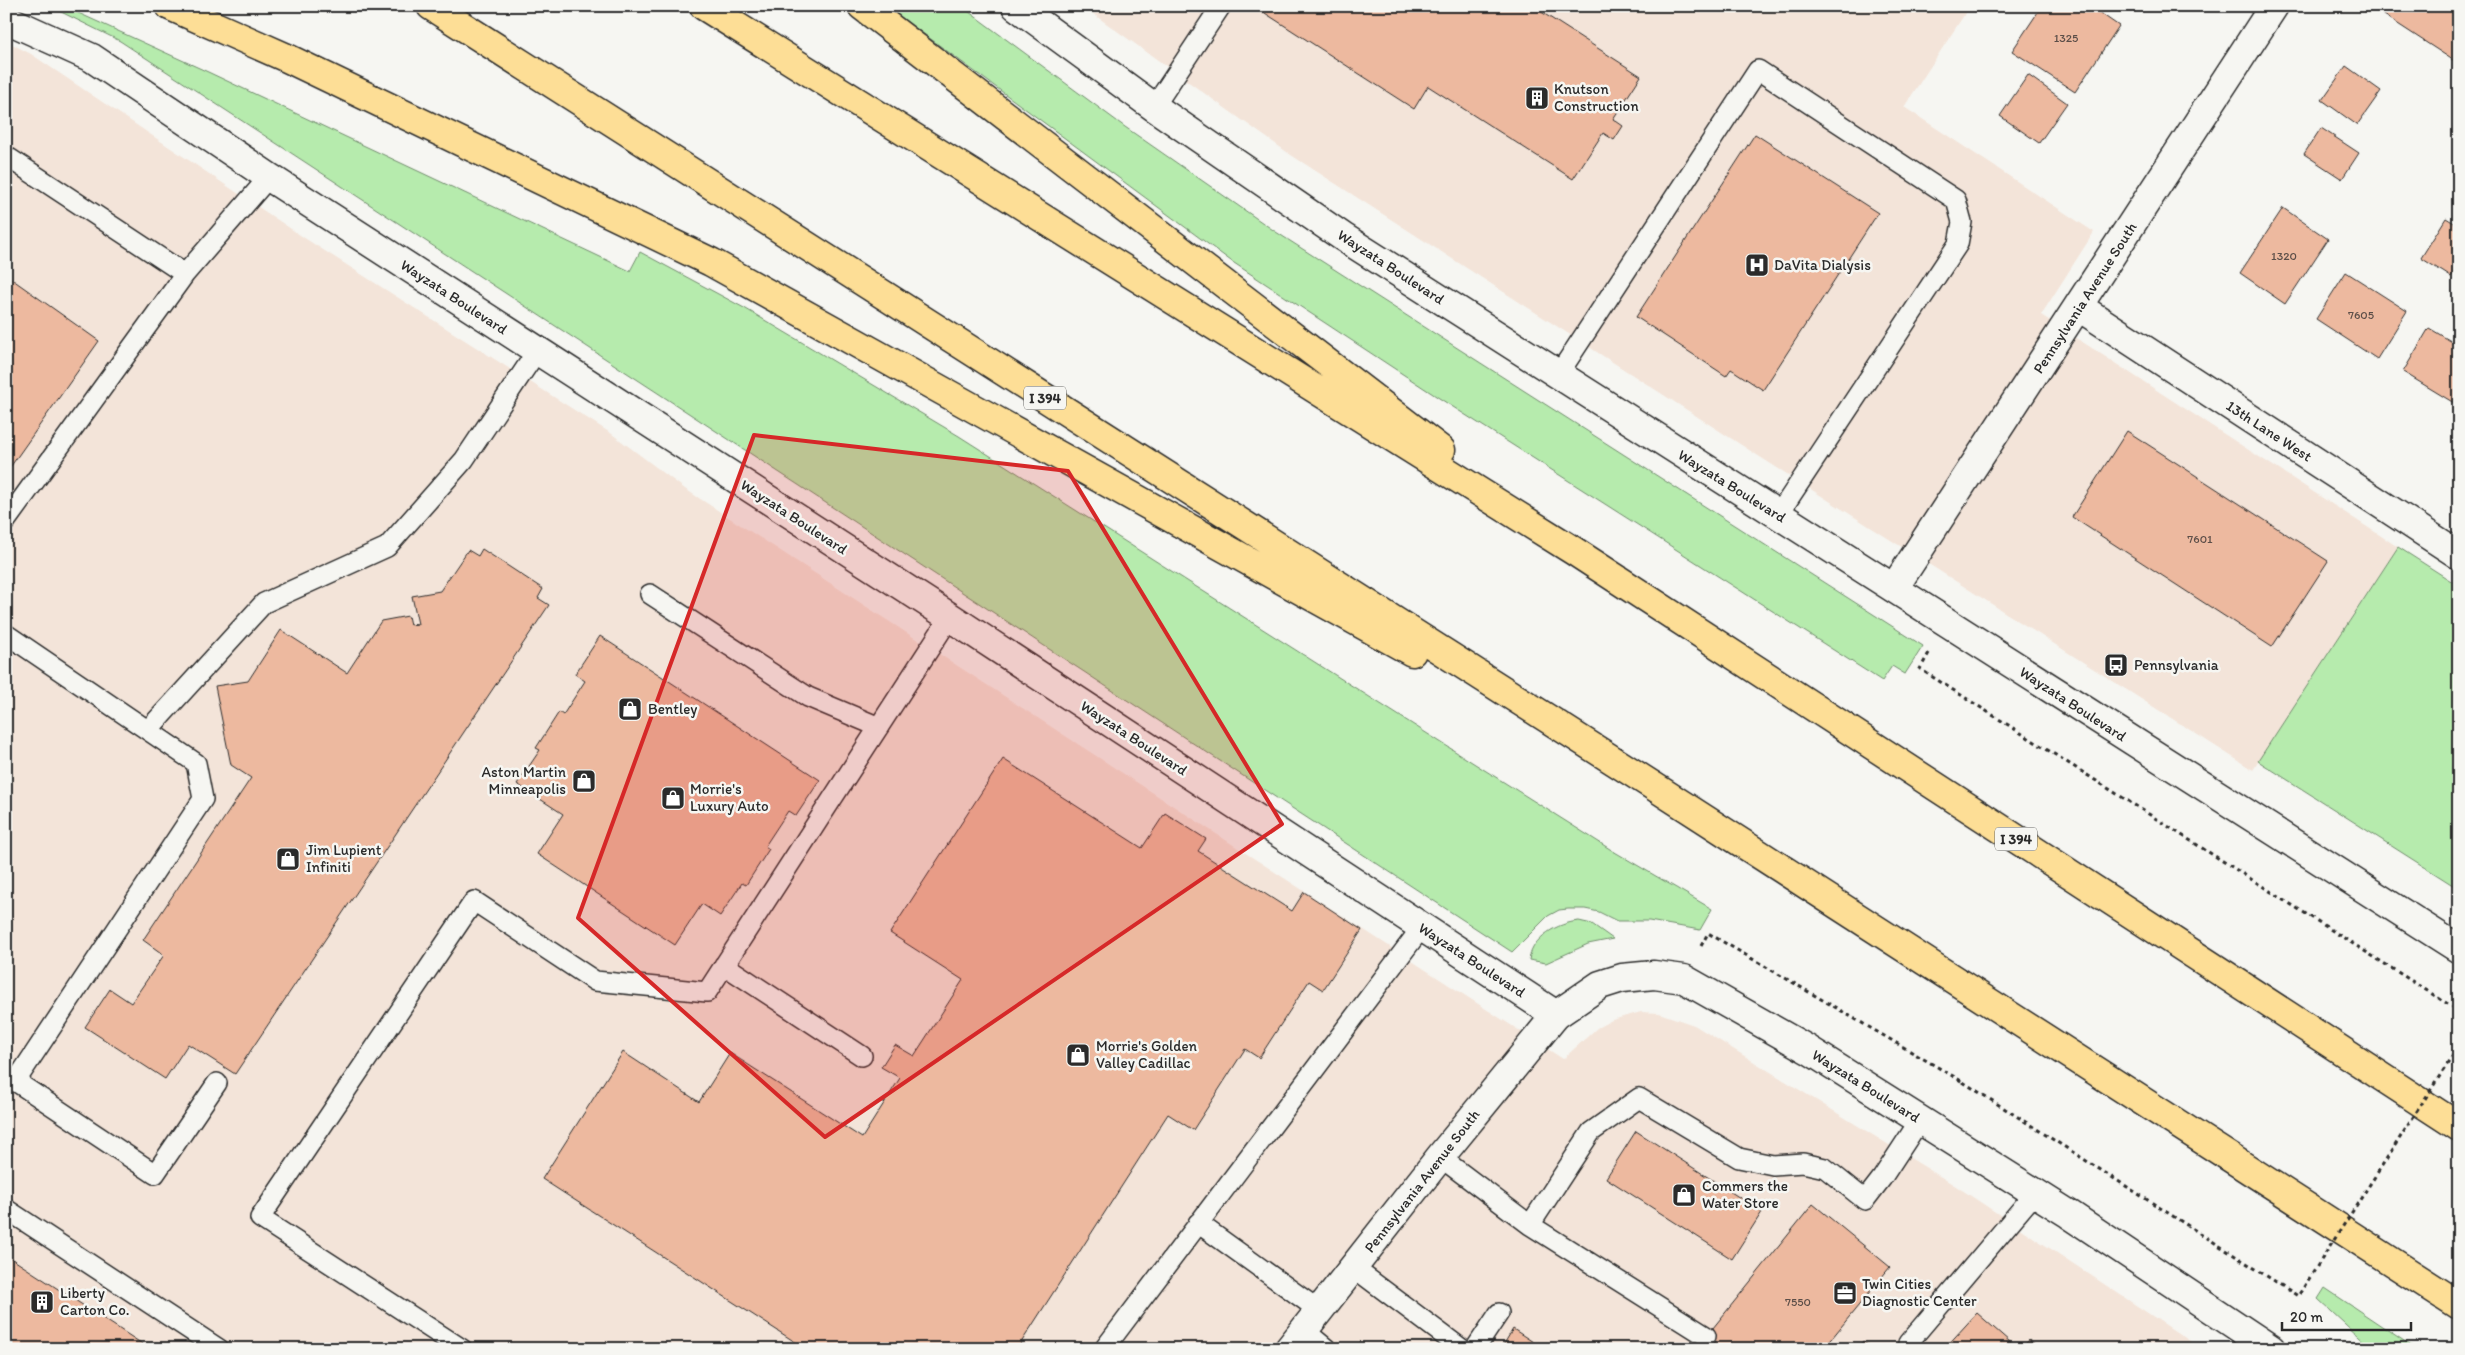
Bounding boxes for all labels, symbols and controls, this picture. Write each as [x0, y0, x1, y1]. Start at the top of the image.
house number: 1325 [2054, 31, 2078, 45]
place label: Knutson Construction [1554, 80, 1639, 115]
building icon: Knutson Construction [1524, 85, 1550, 111]
street label: Pennsylvania Avenue South [2029, 219, 2141, 377]
street label: Wayzata Boulevard [1334, 226, 1449, 309]
house number: 1320 [2271, 249, 2297, 263]
hospital icon: DaVita Dialysis [1744, 252, 1770, 278]
street label: Wayzata Boulevard [397, 256, 512, 339]
place label: DaVita Dialysis [1774, 256, 1871, 274]
house number: 7605 [2348, 308, 2374, 322]
road number: I 394 [1024, 386, 1066, 409]
street label: 13th Lane West [2223, 397, 2316, 466]
street label: Wayzata Boulevard [1675, 446, 1790, 527]
street label: Wayzata Boulevard [737, 476, 852, 559]
house number: 7601 [2187, 532, 2213, 546]
bus stop icon: Pennsylvania [2103, 652, 2129, 678]
place label: Pennsylvania [2134, 656, 2219, 674]
street label: Wayzata Boulevard [2016, 663, 2131, 746]
shop icon: Bentley [617, 696, 643, 722]
street label: Wayzata Boulevard [1077, 697, 1192, 780]
place label: Bentley [648, 700, 697, 718]
place label: Aston Martin Minneapolis [482, 763, 566, 798]
shop icon: Aston Martin Minneapolis [571, 768, 597, 794]
place label: Morrie's Luxury Auto [690, 780, 769, 815]
shop icon: Morrie's Luxury Auto [660, 785, 686, 811]
road number: I 394 [1995, 828, 2037, 851]
place label: Jim Lupient Infiniti [306, 841, 382, 876]
shop icon: Jim Lupient Infiniti [275, 846, 301, 872]
street label: Wayzata Boulevard [1415, 919, 1530, 1002]
place label: Morrie's Golden Valley Cadillac [1096, 1037, 1198, 1072]
shop icon: Morrie's Golden Valley Cadillac [1065, 1042, 1091, 1068]
street label: Wayzata Boulevard [1809, 1046, 1924, 1127]
street label: Pennsylvania Avenue South [1361, 1106, 1484, 1256]
place label: Commers the Water Store [1702, 1177, 1788, 1212]
shop icon: Commers the Water Store [1671, 1182, 1697, 1208]
place label: Twin Cities Diagnostic Center [1862, 1275, 1977, 1310]
office icon: Twin Cities Diagnostic Center [1832, 1280, 1858, 1306]
place label: Liberty Carton Co. [60, 1284, 129, 1319]
building icon: Liberty Carton Co. [29, 1289, 55, 1315]
house number: 7550 [1785, 1295, 1811, 1309]
scale bar [2282, 1300, 2411, 1332]
text: 20 m [2290, 1308, 2324, 1326]

